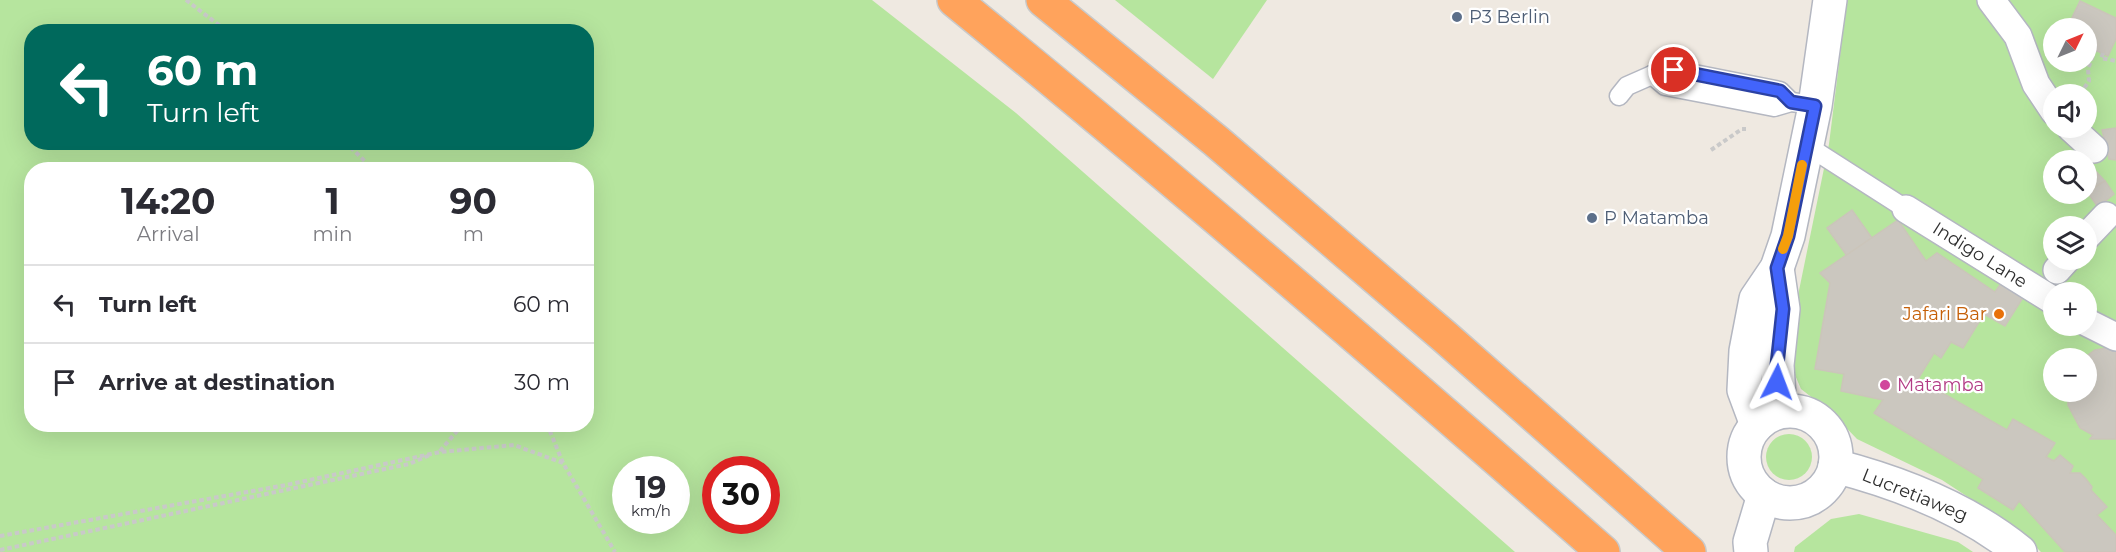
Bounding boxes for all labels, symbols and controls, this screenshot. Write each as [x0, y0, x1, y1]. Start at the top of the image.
place label: P3 Berlin [1469, 6, 1550, 28]
marker: P3 Berlin [1450, 10, 1464, 24]
north arrow [2043, 18, 2097, 72]
map controls [2043, 18, 2097, 402]
text: 60 m [147, 44, 258, 96]
pin [1648, 44, 1699, 95]
icon: left [48, 48, 126, 126]
icon: arrive [1657, 53, 1690, 86]
button: sound [2043, 84, 2097, 138]
text: Turn left [147, 96, 260, 129]
button: search [2043, 150, 2097, 204]
text: 14:20 [121, 179, 215, 223]
text: 1 [325, 179, 340, 223]
text: 90 [450, 179, 497, 223]
place label: P Matamba [1604, 207, 1709, 229]
marker: P Matamba [1585, 211, 1599, 225]
button: layers [2043, 216, 2097, 270]
street label: Indigo Lane [1929, 217, 2031, 293]
text: Arrival [137, 222, 200, 246]
text: min [312, 222, 353, 246]
text: m [463, 222, 484, 246]
button: + [2043, 282, 2097, 336]
icon: left [48, 288, 81, 321]
text: Turn left [99, 291, 197, 318]
text: 60 m [513, 291, 570, 318]
place label: Jafari Bar [1902, 303, 1987, 325]
marker: Jafari Bar [1992, 307, 2006, 321]
button: − [2043, 348, 2097, 402]
position arrow [1745, 350, 1809, 414]
icon: arrive [48, 366, 81, 399]
text: Arrive at destination [99, 369, 335, 396]
text: 30 m [514, 369, 570, 396]
place label: Matamba [1897, 374, 1984, 396]
marker: Matamba [1878, 378, 1892, 392]
speed limit sign: 30 [702, 456, 780, 534]
street label: Lucretiaweg [1859, 464, 1971, 526]
text: 19 [636, 469, 666, 506]
text: km/h [631, 501, 671, 520]

